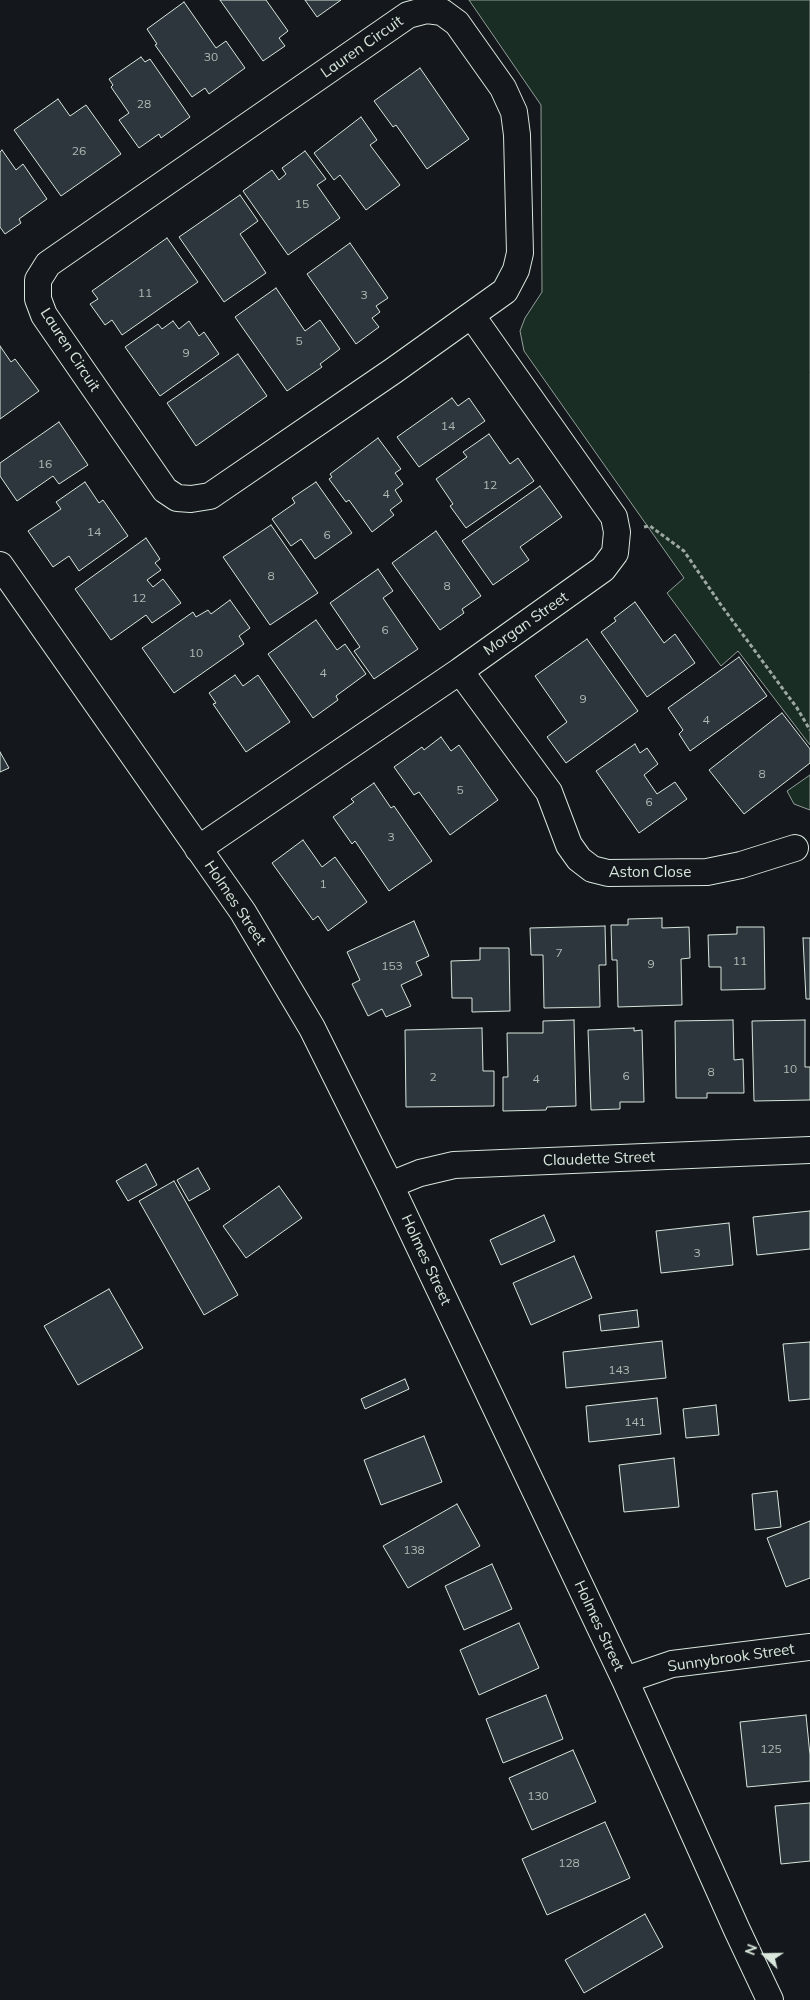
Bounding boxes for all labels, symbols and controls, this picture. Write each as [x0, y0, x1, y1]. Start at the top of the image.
street label: Lauren Circuit [317, 12, 407, 82]
house number: 30 [204, 50, 218, 64]
house number: 28 [137, 97, 151, 111]
house number: 26 [72, 144, 86, 158]
house number: 15 [295, 197, 309, 211]
house number: 11 [138, 286, 152, 300]
house number: 3 [360, 288, 368, 302]
street label: Lauren Circuit [36, 305, 104, 395]
house number: 5 [295, 334, 303, 348]
house number: 9 [182, 346, 190, 360]
house number: 14 [441, 419, 455, 433]
house number: 16 [38, 457, 52, 471]
house number: 12 [483, 478, 497, 492]
house number: 4 [382, 487, 390, 501]
house number: 14 [87, 525, 101, 539]
house number: 6 [323, 528, 331, 542]
house number: 8 [267, 569, 275, 583]
house number: 8 [443, 579, 451, 593]
street label: Morgan Street [480, 588, 572, 660]
house number: 12 [132, 591, 146, 605]
house number: 6 [381, 623, 389, 637]
house number: 10 [189, 646, 203, 660]
house number: 4 [319, 666, 327, 680]
house number: 9 [579, 692, 587, 706]
house number: 4 [702, 713, 710, 727]
house number: 8 [758, 767, 766, 781]
house number: 5 [456, 783, 464, 797]
house number: 6 [645, 795, 653, 809]
house number: 3 [387, 830, 395, 844]
street label: Holmes Street [200, 857, 270, 949]
street label: Aston Close [609, 863, 691, 881]
house number: 1 [319, 877, 327, 891]
house number: 7 [555, 946, 563, 960]
house number: 11 [733, 954, 747, 968]
house number: 9 [647, 957, 655, 971]
house number: 153 [381, 959, 403, 973]
house number: 10 [783, 1062, 797, 1076]
house number: 8 [707, 1065, 715, 1079]
house number: 6 [622, 1069, 630, 1083]
house number: 2 [429, 1070, 437, 1084]
house number: 4 [532, 1072, 540, 1086]
street label: Claudette Street [543, 1148, 655, 1170]
street label: Holmes Street [397, 1212, 455, 1308]
house number: 3 [693, 1246, 701, 1260]
house number: 143 [608, 1363, 630, 1377]
house number: 141 [624, 1415, 646, 1429]
house number: 138 [403, 1543, 425, 1557]
street label: Holmes Street [570, 1578, 628, 1674]
street label: Sunnybrook Street [666, 1640, 796, 1676]
house number: 125 [760, 1742, 782, 1756]
house number: 130 [527, 1789, 549, 1803]
house number: 128 [558, 1856, 580, 1870]
north arrow [740, 1930, 790, 1980]
text: N [741, 1941, 761, 1958]

